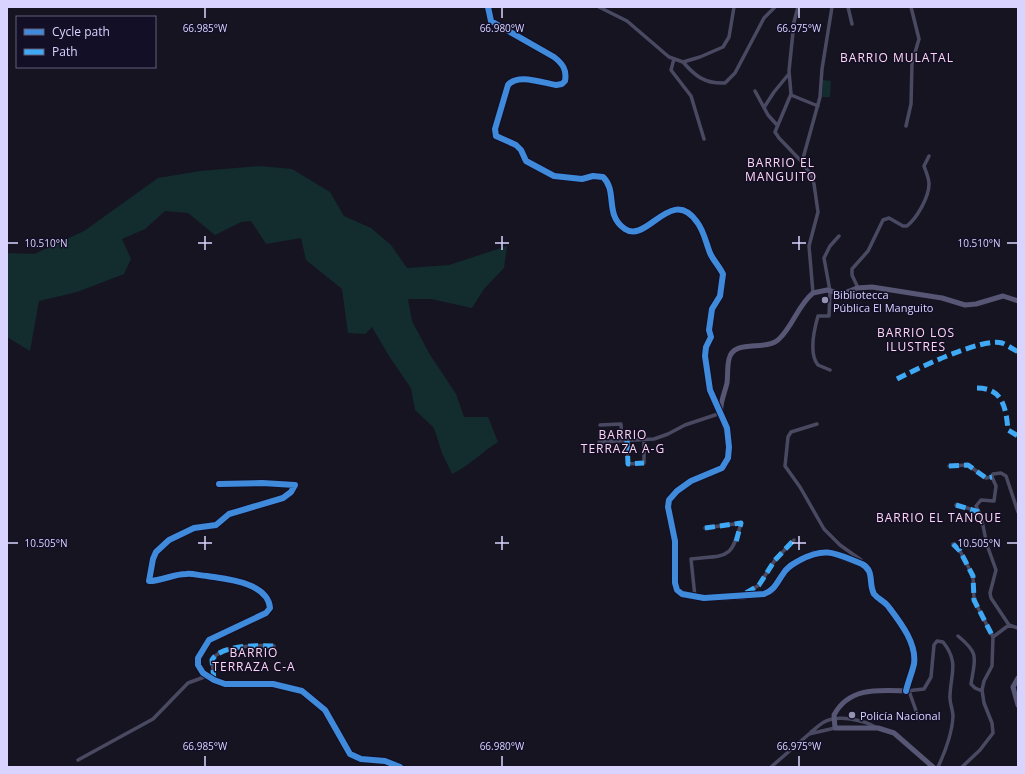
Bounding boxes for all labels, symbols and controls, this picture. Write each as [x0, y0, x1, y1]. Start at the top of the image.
legend [16, 16, 156, 68]
text: 66.985°W [183, 21, 228, 35]
text: 66.980°W [480, 21, 525, 35]
text: 66.975°W [777, 21, 822, 35]
text: Cycle path [52, 23, 110, 40]
text: Path [52, 43, 78, 60]
district label: BARRIO MULATAL [840, 49, 954, 66]
district label: BARRIO EL MANGUITO [745, 154, 817, 185]
text: 10.510°N [24, 236, 68, 250]
text: 10.510°N [957, 236, 1001, 250]
place label: Bibliotecca Pública El Manguito [833, 287, 934, 315]
marker: Bibliotecca Pública El Manguito [820, 295, 830, 305]
district label: BARRIO LOS ILUSTRES [877, 324, 955, 355]
district label: BARRIO TERRAZA A-G [581, 426, 665, 457]
district label: BARRIO EL TANQUE [876, 509, 1002, 526]
text: 10.505°N [24, 536, 68, 550]
text: 10.505°N [957, 536, 1001, 550]
district label: BARRIO TERRAZA C-A [212, 644, 296, 675]
place label: Policía Nacional [860, 708, 941, 723]
marker: Policía Nacional [847, 710, 857, 720]
text: 66.985°W [183, 739, 228, 753]
text: 66.980°W [480, 739, 525, 753]
text: 66.975°W [777, 739, 822, 753]

